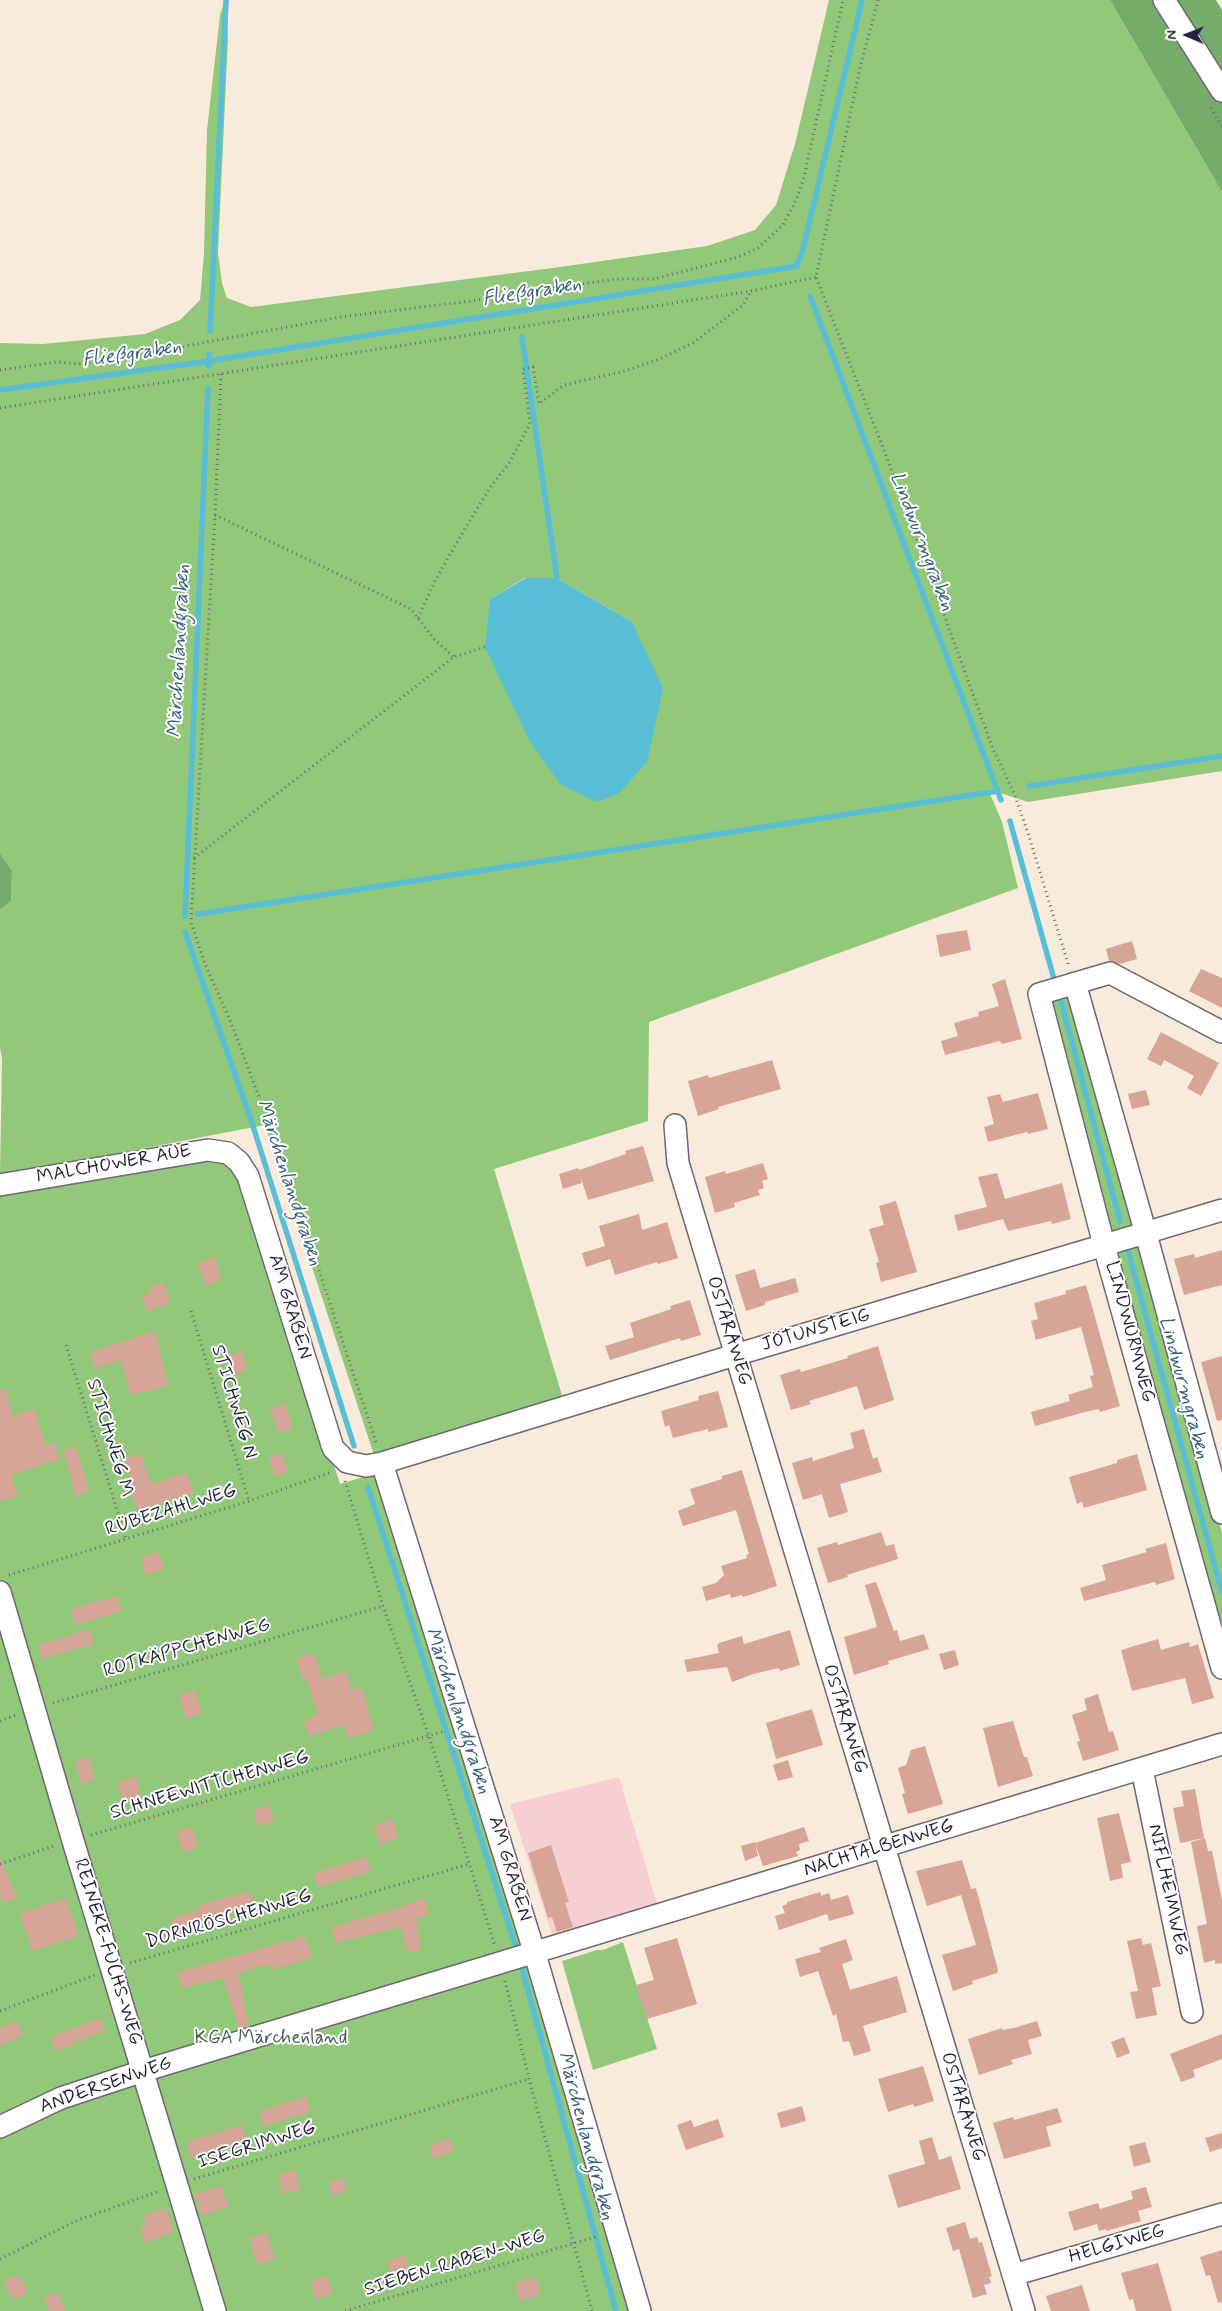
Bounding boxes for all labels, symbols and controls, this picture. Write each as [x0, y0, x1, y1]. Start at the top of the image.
north arrow [1162, 10, 1212, 60]
text: N [1163, 30, 1181, 40]
water label: Fließgraben [481, 273, 583, 313]
water label: Fließgraben [81, 336, 183, 374]
water label: Lindwurmgraben [884, 469, 958, 615]
water label: Märchenlandgraben [163, 564, 197, 738]
water label: Märchenlandgraben [250, 1097, 326, 1269]
street label: MALCHOWER AUE [35, 1140, 193, 1190]
street label: AM GRABEN [262, 1252, 316, 1362]
street label: LINDWURMWEG [1099, 1259, 1159, 1405]
street label: OSTARAWEG [701, 1274, 755, 1388]
street label: JÖTUNSTEIG [759, 1305, 873, 1357]
water label: Lindwurmgraben [1152, 1314, 1214, 1462]
street label: STICHWEG N [205, 1342, 261, 1462]
street label: STICHWEG M [80, 1376, 138, 1500]
street label: RÜBEZAHLWEG [103, 1480, 239, 1542]
street label: ROTKÄPPCHENWEG [101, 1614, 273, 1684]
water label: Märchenlandgraben [419, 1625, 495, 1797]
street label: OSTARAWEG [817, 1662, 871, 1776]
street label: SCHNEEWITTCHENWEG [108, 1747, 312, 1825]
street label: AM GRABEN [482, 1814, 536, 1924]
street label: NACHTALBENWEG [801, 1815, 957, 1883]
street label: NIFLHEIMWEG [1142, 1822, 1192, 1958]
street label: REINEKE-FUCHS-WEG [68, 1856, 146, 2048]
street label: DORNRÖSCHENWEG [143, 1885, 315, 1955]
park label: KGA Märchenland [195, 2028, 347, 2050]
water label: Märchenlandgraben [551, 2049, 619, 2223]
street label: OSTARAWEG [935, 2050, 989, 2164]
street label: ANDERSENWEG [37, 2053, 175, 2119]
street label: ISEGRIMWEG [195, 2117, 319, 2175]
street label: HELGIWEG [1067, 2220, 1167, 2270]
street label: SIEBEN-RABEN-WEG [362, 2226, 548, 2302]

